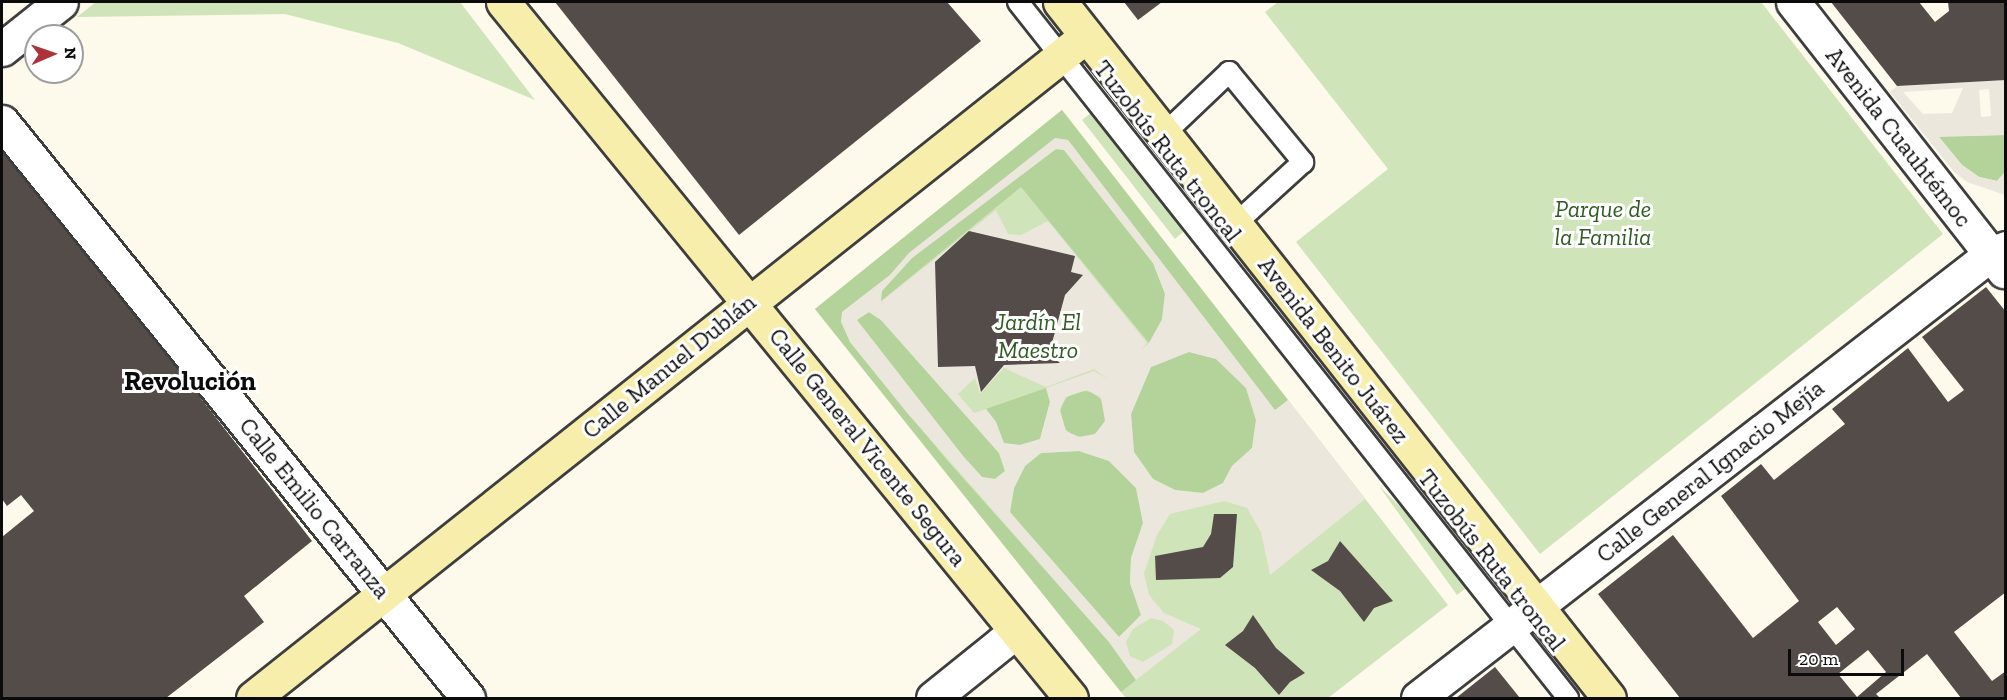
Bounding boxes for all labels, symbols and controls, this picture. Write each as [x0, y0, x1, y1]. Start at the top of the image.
north arrow [24, 24, 84, 84]
street label: Avenida Cuauhtémoc [1820, 41, 1978, 233]
text: N [61, 47, 80, 60]
street label: Tuzobús Ruta troncal [1088, 55, 1248, 247]
park label: Parque de la Familia [1555, 195, 1651, 251]
street label: Avenida Benito Juárez [1252, 251, 1416, 449]
street label: Calle Manuel Dublán [577, 287, 761, 445]
park label: Jardín El Maestro [995, 308, 1081, 364]
street label: Calle General Vicente Segura [763, 322, 973, 572]
district label: Revolución [124, 366, 256, 398]
street label: Calle General Ignacio Mejía [1591, 373, 1829, 569]
street label: Calle Emilio Carranza [233, 412, 397, 604]
street label: Tuzobús Ruta troncal [1412, 464, 1572, 656]
scale bar [1791, 637, 1906, 675]
text: 20 m [1799, 648, 1838, 670]

